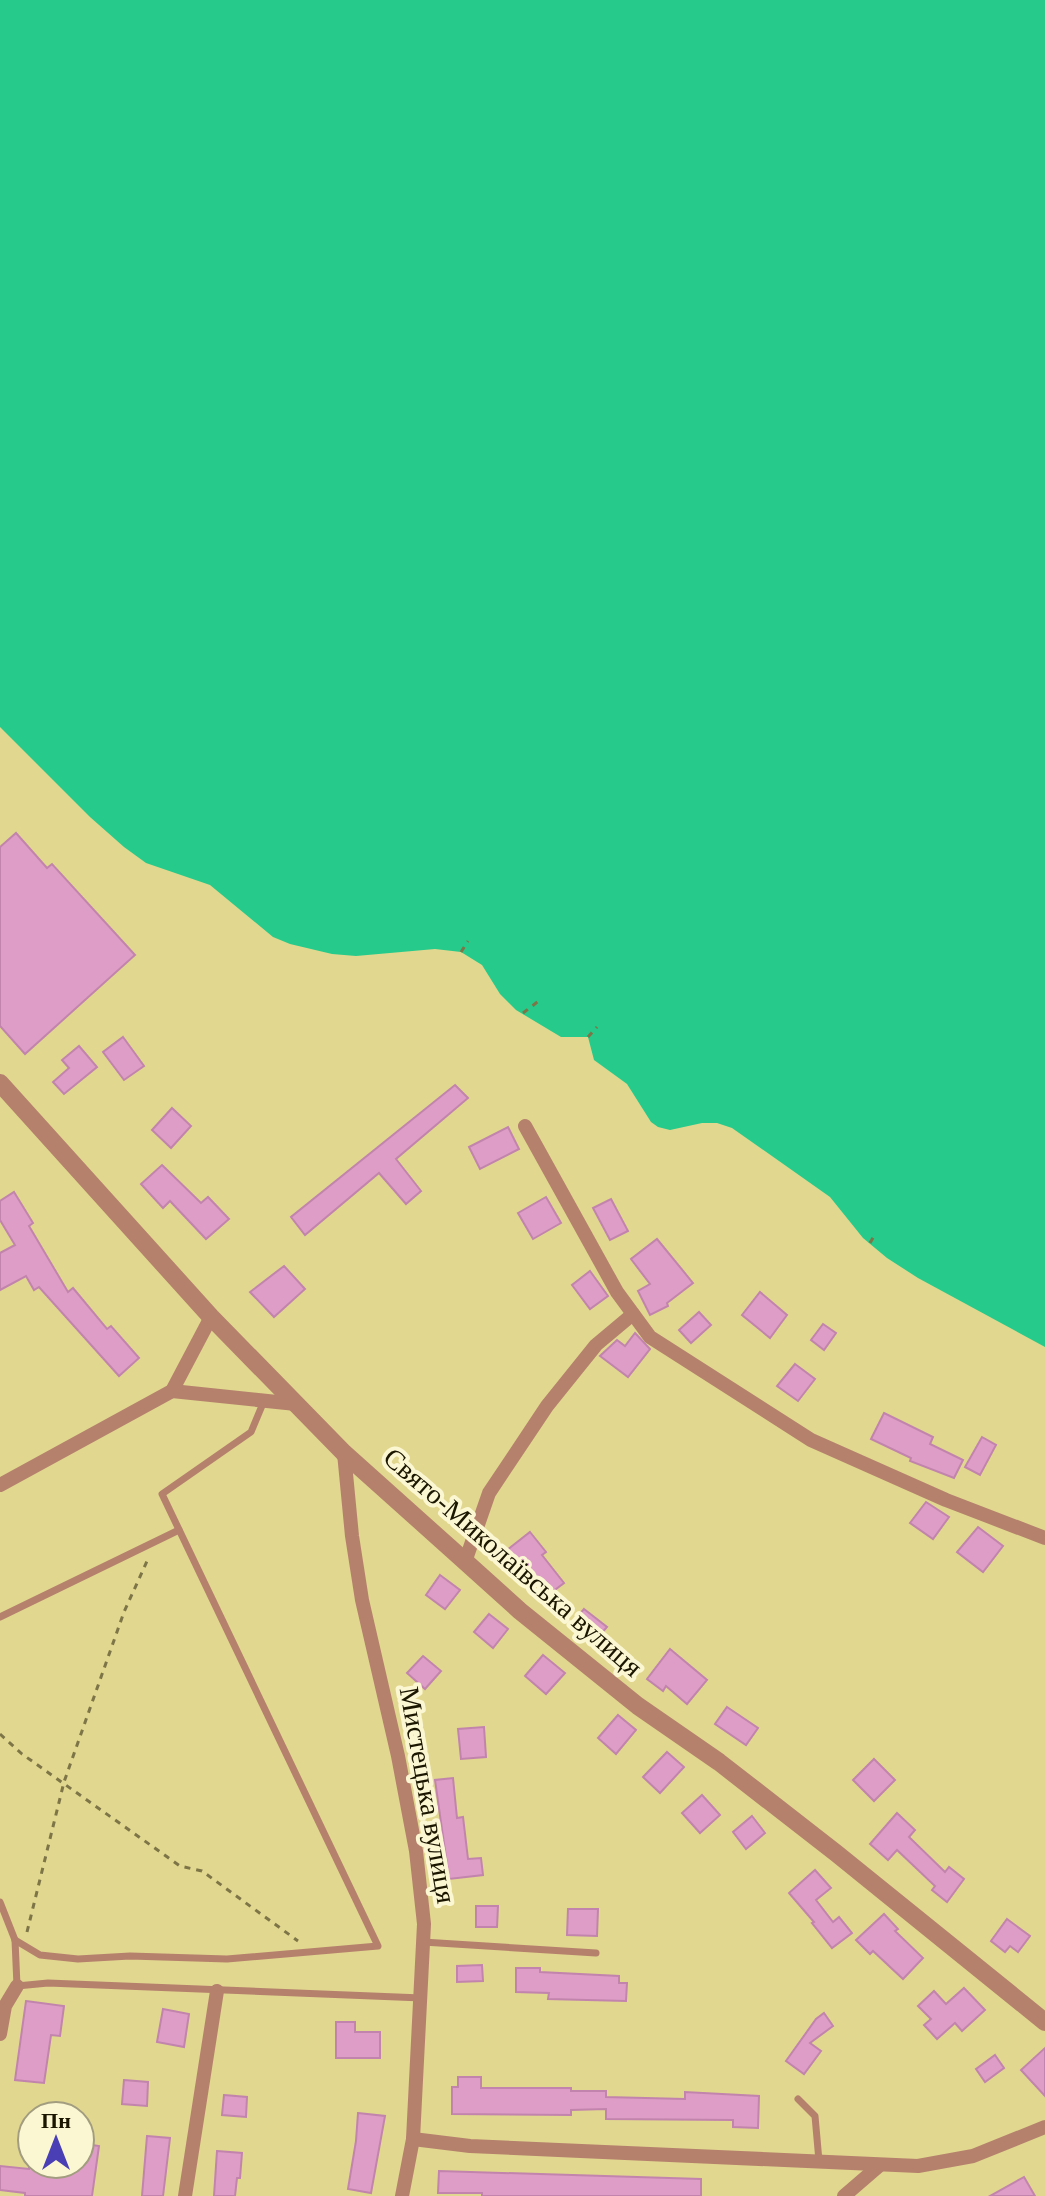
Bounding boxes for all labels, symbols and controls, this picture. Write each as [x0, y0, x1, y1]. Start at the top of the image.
street label: Свято-Миколаївська вулиця [377, 1441, 649, 1683]
street label: Мистецька вулиця [394, 1684, 462, 1906]
north arrow [16, 2100, 96, 2180]
text: Пн [41, 2108, 71, 2133]

